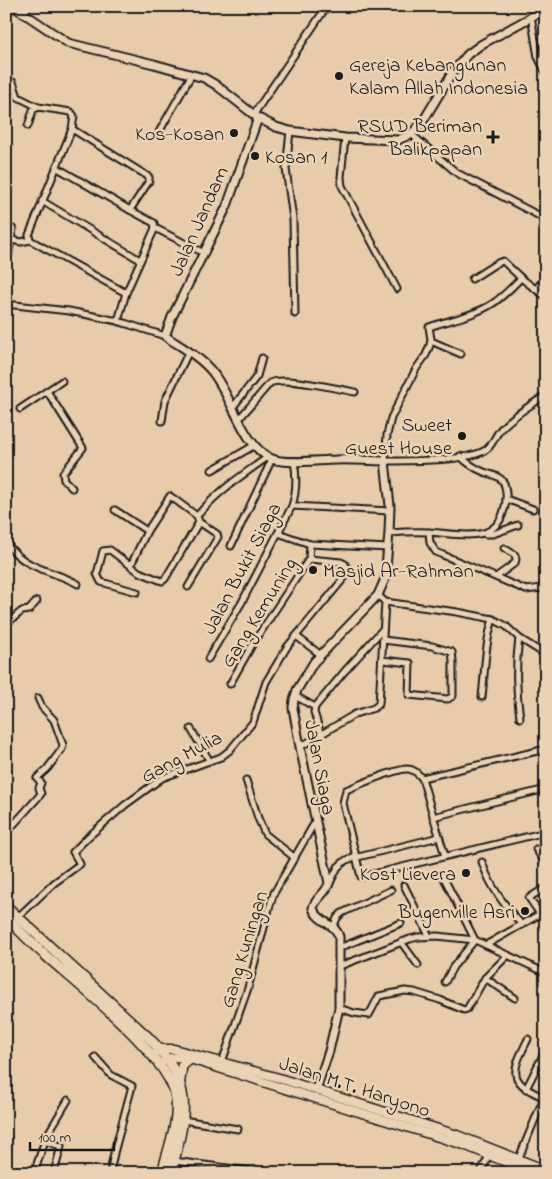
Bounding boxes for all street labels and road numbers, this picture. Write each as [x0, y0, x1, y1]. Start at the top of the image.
street label: Jalan Jandam [163, 162, 237, 282]
street label: Jalan Bukit Siaga [196, 498, 291, 641]
street label: Gang Kemuning [215, 553, 306, 675]
street label: Jalan Siaga [294, 717, 342, 818]
street label: Gang Mulia [136, 725, 229, 793]
street label: Gang Kuningan [214, 887, 278, 1012]
street label: Jalan M.T. Haryono [275, 1050, 434, 1126]

